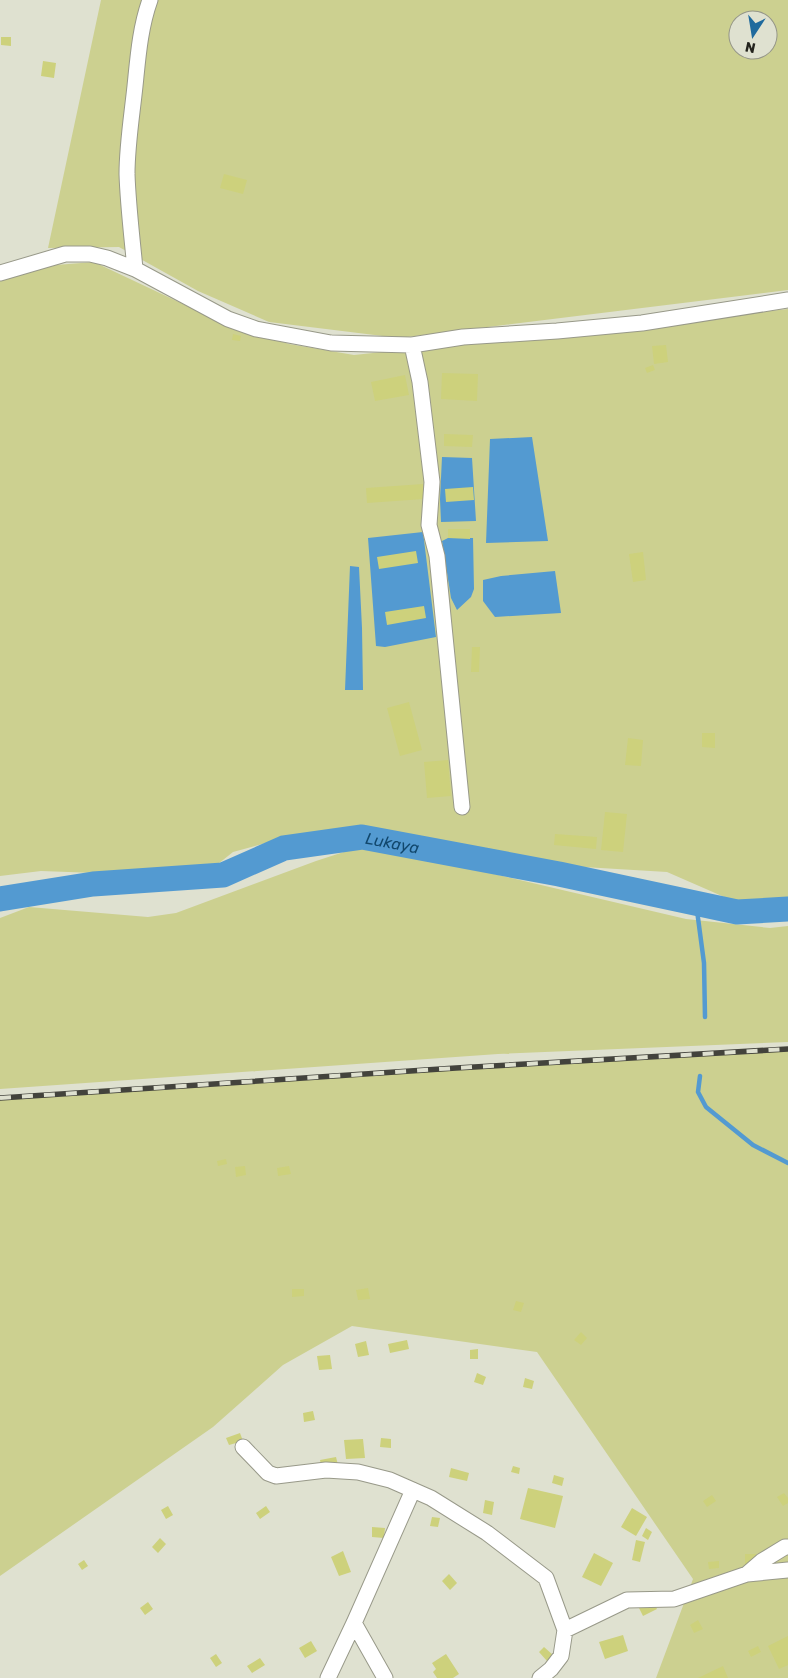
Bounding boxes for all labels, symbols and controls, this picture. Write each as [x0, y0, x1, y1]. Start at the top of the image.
north arrow [728, 10, 778, 60]
text: N [744, 38, 757, 57]
water label: Lukaya [364, 829, 421, 858]

